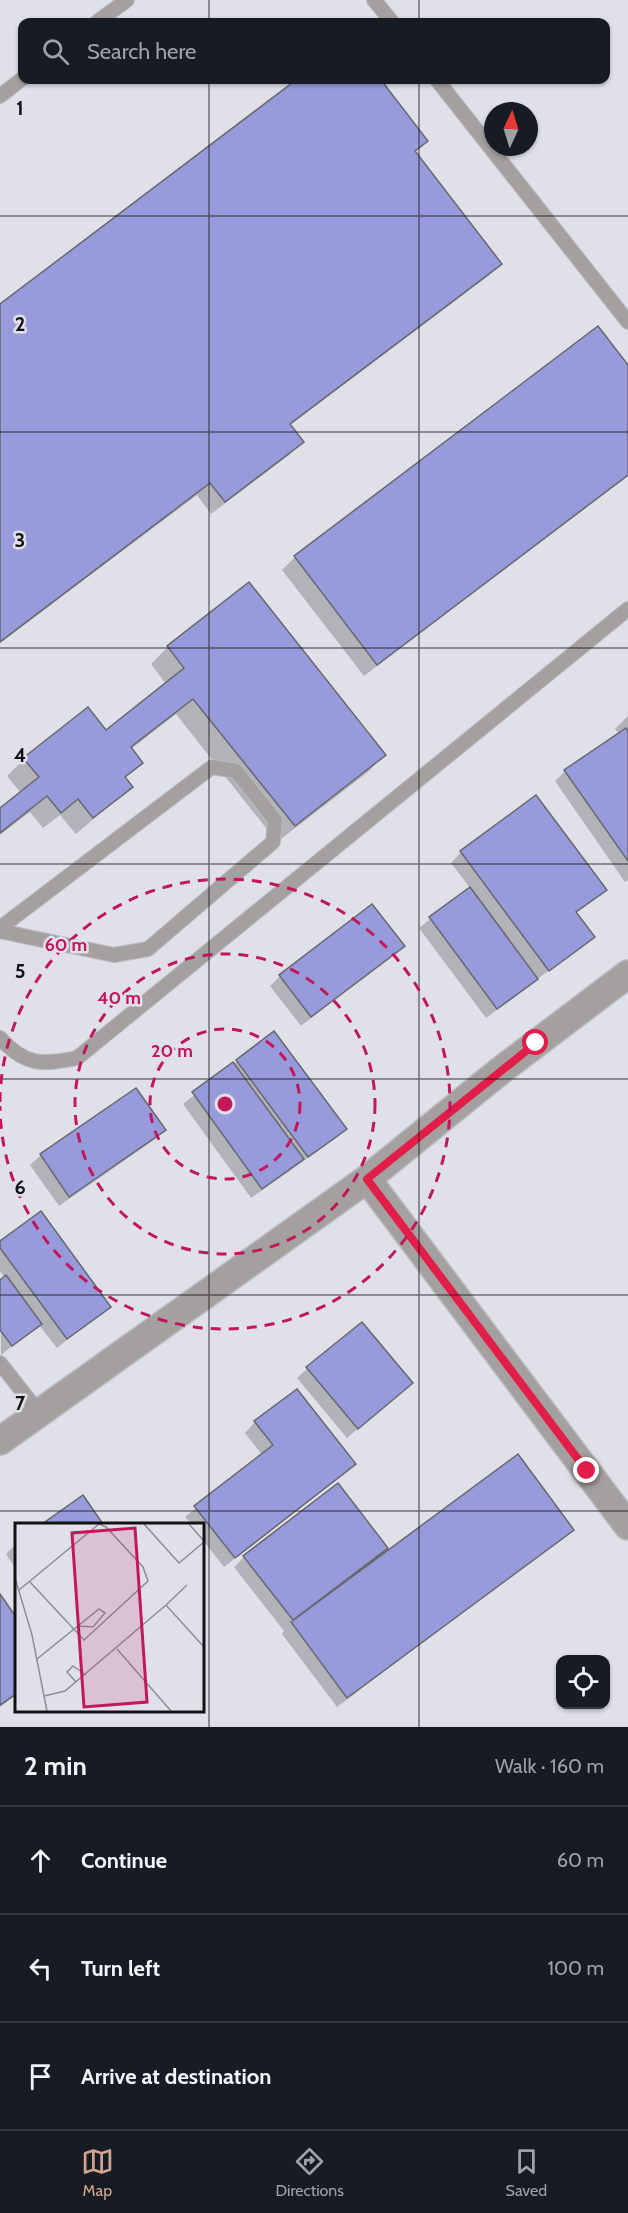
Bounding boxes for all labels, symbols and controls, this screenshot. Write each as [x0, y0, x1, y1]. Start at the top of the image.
search box [18, 18, 610, 84]
icon: search [39, 35, 72, 68]
text: Search here [87, 38, 196, 65]
text: 1 [16, 96, 24, 120]
north arrow [484, 102, 538, 156]
text: 2 [15, 312, 25, 336]
text: 3 [15, 528, 25, 552]
text: 4 [14, 743, 26, 767]
text: 60 m [45, 934, 87, 956]
text: 5 [15, 959, 25, 983]
text: 40 m [97, 987, 141, 1009]
route start [522, 1029, 548, 1055]
text: 20 m [151, 1040, 193, 1062]
centre of rings [215, 1094, 235, 1114]
text: 6 [14, 1175, 26, 1199]
text: 7 [15, 1391, 26, 1415]
route end [573, 1457, 599, 1483]
inset map [15, 1523, 204, 1712]
map controls [556, 1655, 610, 1709]
button: locate [556, 1655, 610, 1709]
text: 2 min [24, 1750, 87, 1782]
text: Walk · 160 m [495, 1754, 604, 1778]
icon: ahead [24, 1844, 57, 1877]
text: Continue [81, 1847, 167, 1874]
text: 60 m [557, 1848, 604, 1872]
icon: left [24, 1952, 57, 1985]
text: Turn left [81, 1955, 160, 1982]
text: 100 m [548, 1956, 604, 1980]
icon: arrive [24, 2060, 57, 2093]
text: Arrive at destination [81, 2063, 271, 2090]
tab: Map [81, 2145, 114, 2200]
tab: Directions [276, 2145, 344, 2200]
tab: Saved [506, 2145, 547, 2200]

